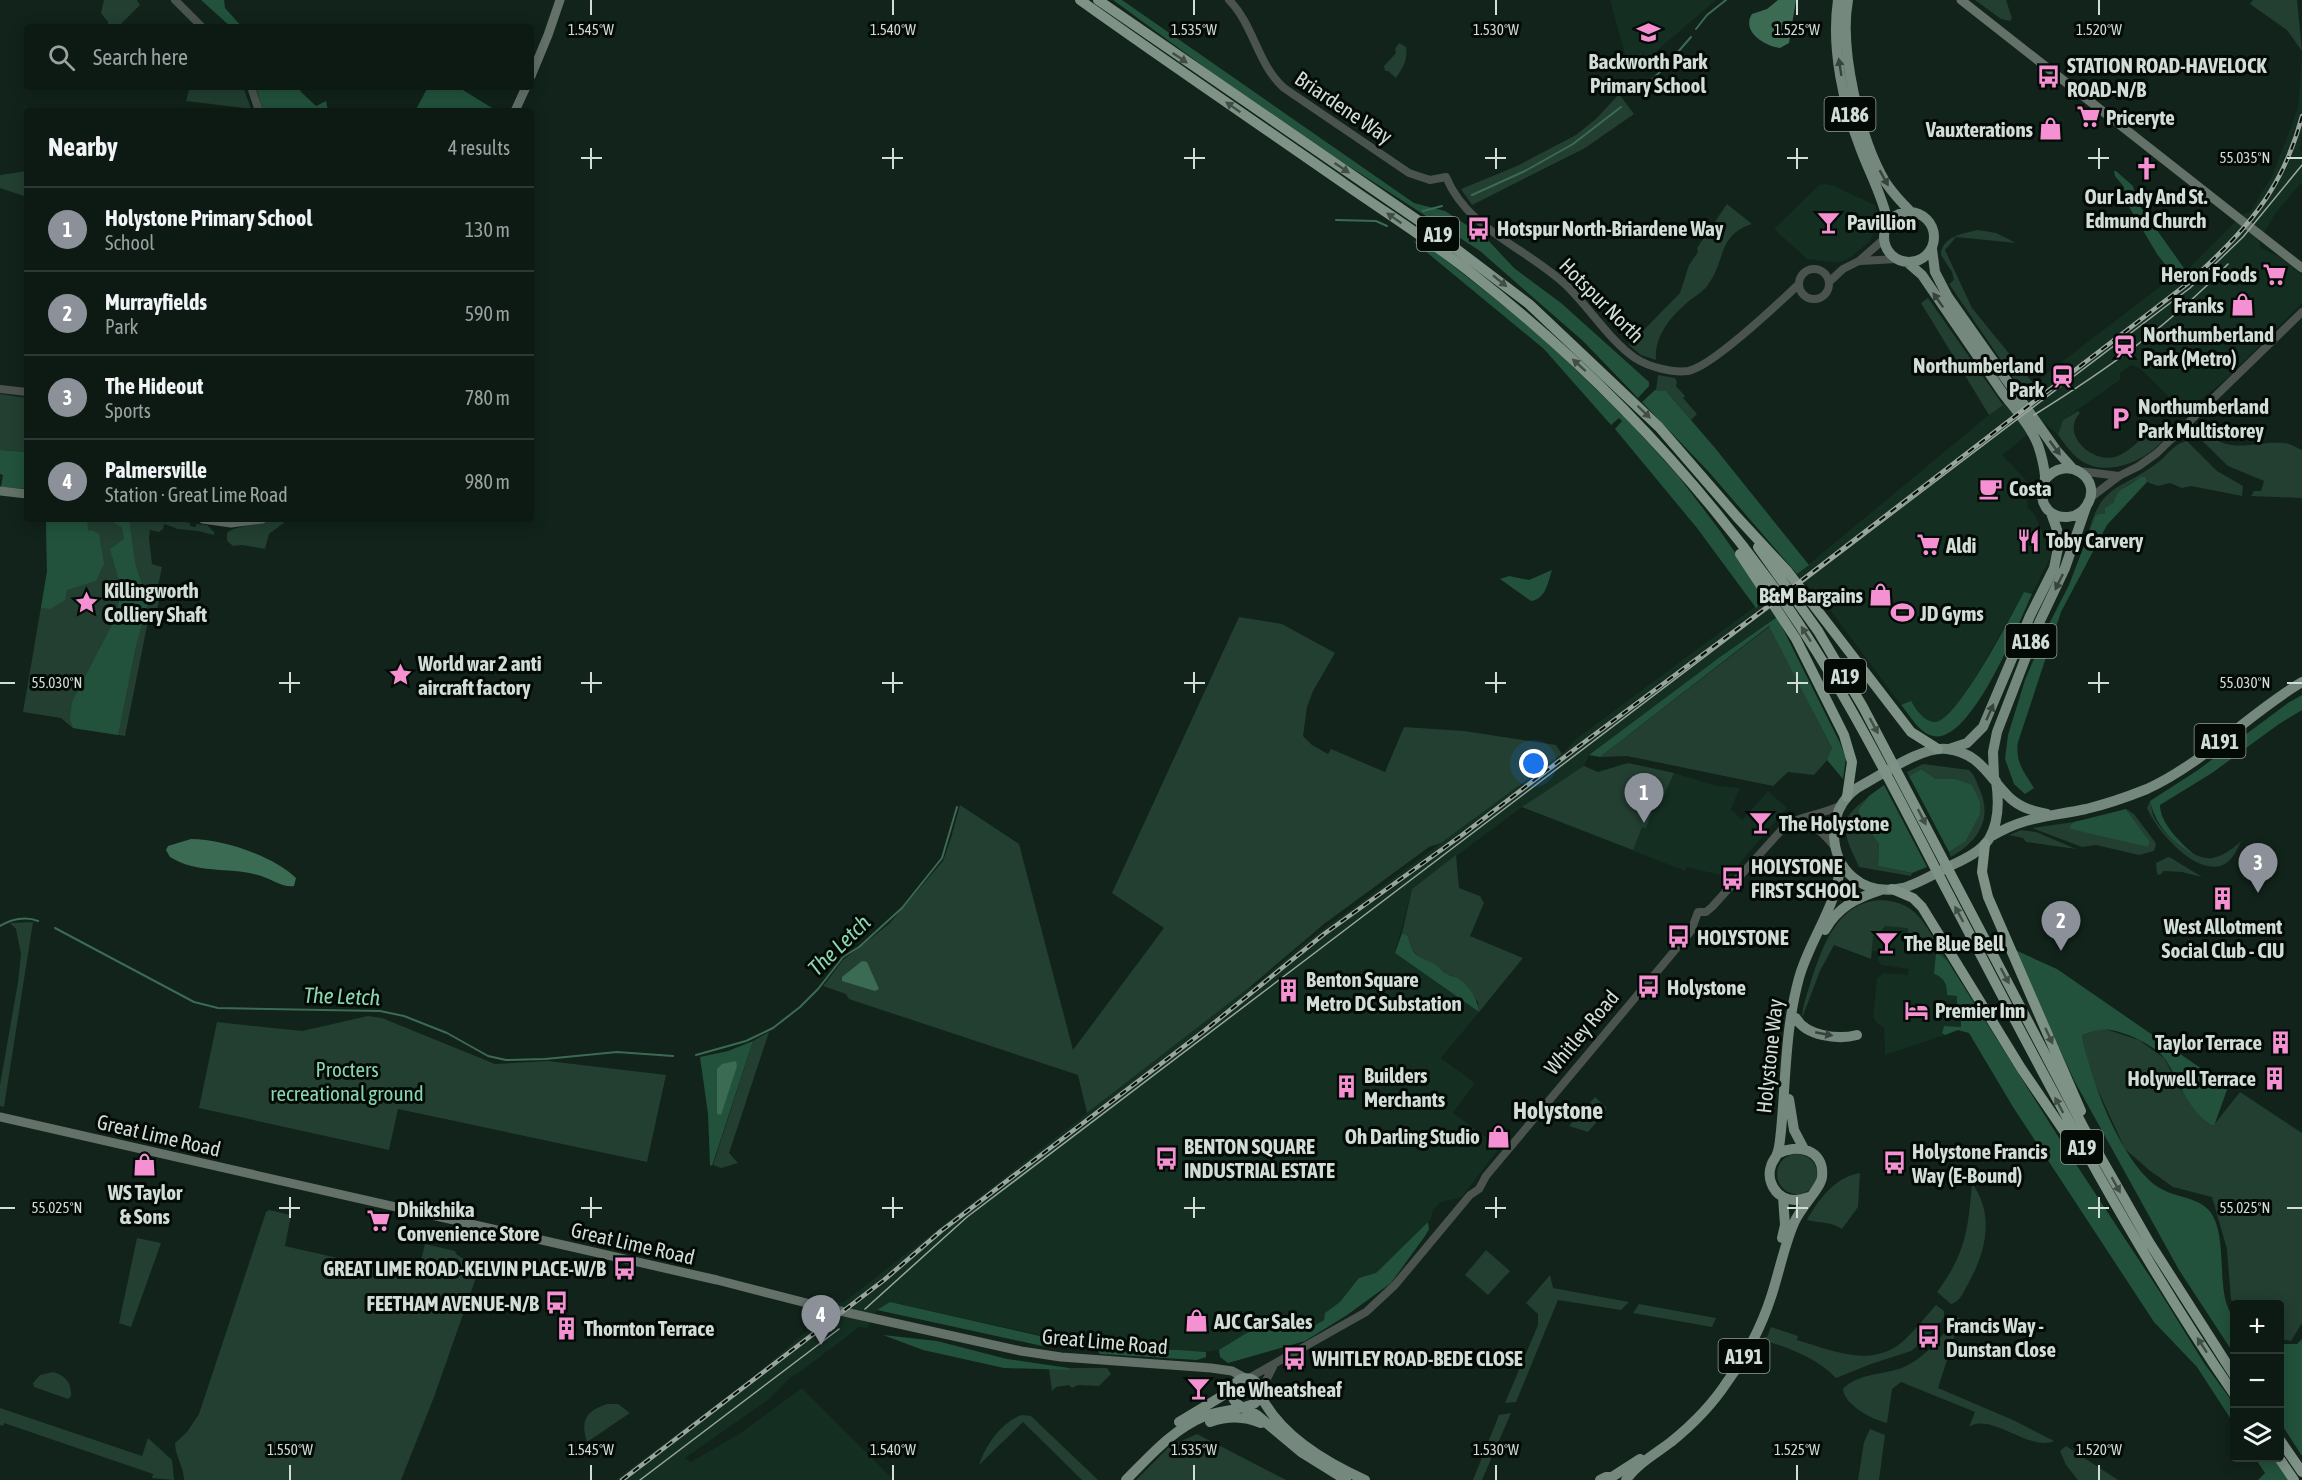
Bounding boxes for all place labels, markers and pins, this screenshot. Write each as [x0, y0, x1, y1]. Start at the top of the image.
school or university icon: Backworth Park Primary School [1635, 20, 1661, 46]
place label: Backworth Park Primary School [1588, 49, 1708, 97]
place label: STATION ROAD-HAVELOCK ROAD-N/B [2067, 53, 2267, 101]
bus stop icon: STATION ROAD-HAVELOCK ROAD-N/B [2036, 64, 2062, 90]
supermarket icon: Priceryte [2075, 104, 2101, 130]
place label: Priceryte [2106, 105, 2175, 129]
shop icon: Vauxterations [2038, 116, 2064, 142]
place label: Vauxterations [1925, 117, 2034, 141]
church icon: Our Lady And St. Edmund Church [2133, 155, 2159, 181]
place label: Our Lady And St. Edmund Church [2085, 184, 2208, 232]
bar icon: Pavillion [1816, 209, 1842, 235]
place label: Pavillion [1847, 210, 1916, 234]
bus stop icon: Hotspur North-Briardene Way [1466, 215, 1492, 241]
place label: Hotspur North-Briardene Way [1497, 216, 1724, 240]
supermarket icon: Heron Foods [2262, 261, 2288, 287]
place label: Heron Foods [2161, 262, 2258, 286]
shop icon: Franks [2229, 292, 2255, 318]
place label: Franks [2174, 293, 2225, 317]
place label: Northumberland Park (Metro) [2143, 322, 2274, 370]
station icon: Northumberland Park (Metro) [2112, 333, 2138, 359]
place label: Northumberland Park [1913, 353, 2045, 401]
station icon: Northumberland Park [2049, 364, 2075, 390]
place label: Northumberland Park Multistorey [2138, 394, 2269, 442]
parking icon: Northumberland Park Multistorey [2107, 405, 2133, 431]
cafe icon: Costa [1978, 475, 2004, 501]
place label: Costa [2009, 476, 2052, 500]
restaurant icon: Toby Carvery [2015, 527, 2041, 553]
place label: Toby Carvery [2046, 528, 2144, 552]
supermarket icon: Aldi [1915, 532, 1941, 558]
place label: Aldi [1945, 533, 1976, 557]
place label: Killingworth Colliery Shaft [104, 578, 207, 626]
shop icon: B&M Bargains [1868, 582, 1894, 608]
place label: B&M Bargains [1759, 583, 1864, 607]
place icon: Killingworth Colliery Shaft [73, 589, 99, 615]
sports icon: JD Gyms [1889, 600, 1915, 626]
place label: JD Gyms [1919, 601, 1984, 625]
place label: World war 2 anti aircraft factory [417, 651, 542, 699]
place icon: World war 2 anti aircraft factory [387, 662, 413, 688]
pin: 1 [1624, 774, 1664, 823]
bar icon: The Holystone [1748, 810, 1774, 836]
place label: The Holystone [1779, 811, 1889, 835]
pin: 3 [2238, 844, 2278, 893]
place label: HOLYSTONE FIRST SCHOOL [1751, 854, 1859, 902]
bus stop icon: HOLYSTONE FIRST SCHOOL [1720, 865, 1746, 891]
building icon: West Allotment Social Club - CIU [2210, 885, 2236, 911]
pin: 2 [2042, 902, 2080, 951]
place label: West Allotment Social Club - CIU [2162, 914, 2284, 962]
bus stop icon: HOLYSTONE [1666, 924, 1692, 950]
place label: HOLYSTONE [1697, 925, 1789, 949]
bar icon: The Blue Bell [1873, 930, 1899, 956]
place label: The Blue Bell [1904, 931, 2005, 955]
place label: Benton Square Metro DC Substation [1306, 967, 1462, 1015]
bus stop icon: Holystone [1636, 974, 1662, 1000]
place label: Holystone [1667, 975, 1746, 999]
building icon: Benton Square Metro DC Substation [1275, 978, 1301, 1004]
hotel icon: Premier Inn [1904, 997, 1930, 1023]
place label: Premier Inn [1935, 998, 2025, 1022]
building icon: Taylor Terrace [2267, 1029, 2293, 1055]
place label: Taylor Terrace [2155, 1030, 2262, 1054]
place label: Builders Merchants [1364, 1063, 1446, 1111]
building icon: Holywell Terrace [2261, 1065, 2287, 1091]
place label: Holywell Terrace [2128, 1066, 2256, 1090]
building icon: Builders Merchants [1333, 1074, 1359, 1100]
shop icon: Oh Darling Studio [1485, 1123, 1511, 1149]
place label: Oh Darling Studio [1345, 1124, 1480, 1148]
place label: BENTON SQUARE INDUSTRIAL ESTATE [1184, 1134, 1335, 1182]
place label: Holystone Francis Way (E-Bound) [1911, 1139, 2048, 1187]
bus stop icon: BENTON SQUARE INDUSTRIAL ESTATE [1153, 1145, 1179, 1171]
bus stop icon: Holystone Francis Way (E-Bound) [1881, 1150, 1907, 1176]
shop icon: WS Taylor & Sons [132, 1151, 158, 1177]
place label: WS Taylor & Sons [107, 1180, 183, 1228]
place label: Dhikshika Convenience Store [397, 1197, 540, 1245]
supermarket icon: Dhikshika Convenience Store [366, 1208, 392, 1234]
bus stop icon: GREAT LIME ROAD-KELVIN PLACE-W/B [611, 1255, 637, 1281]
place label: GREAT LIME ROAD-KELVIN PLACE-W/B [323, 1256, 606, 1280]
bus stop icon: FEETHAM AVENUE-N/B [544, 1290, 570, 1316]
place label: FEETHAM AVENUE-N/B [366, 1291, 539, 1315]
pin: 4 [802, 1296, 840, 1345]
shop icon: AJC Car Sales [1183, 1308, 1209, 1334]
place label: AJC Car Sales [1213, 1309, 1313, 1333]
place label: Francis Way - Dunstan Close [1946, 1313, 2056, 1361]
building icon: Thornton Terrace [553, 1315, 579, 1341]
place label: Thornton Terrace [584, 1316, 715, 1340]
bus stop icon: Francis Way - Dunstan Close [1915, 1324, 1941, 1350]
bus stop icon: WHITLEY ROAD-BEDE CLOSE [1281, 1345, 1307, 1371]
place label: WHITLEY ROAD-BEDE CLOSE [1311, 1346, 1523, 1370]
bar icon: The Wheatsheaf [1186, 1376, 1212, 1402]
place label: The Wheatsheaf [1217, 1377, 1342, 1401]

